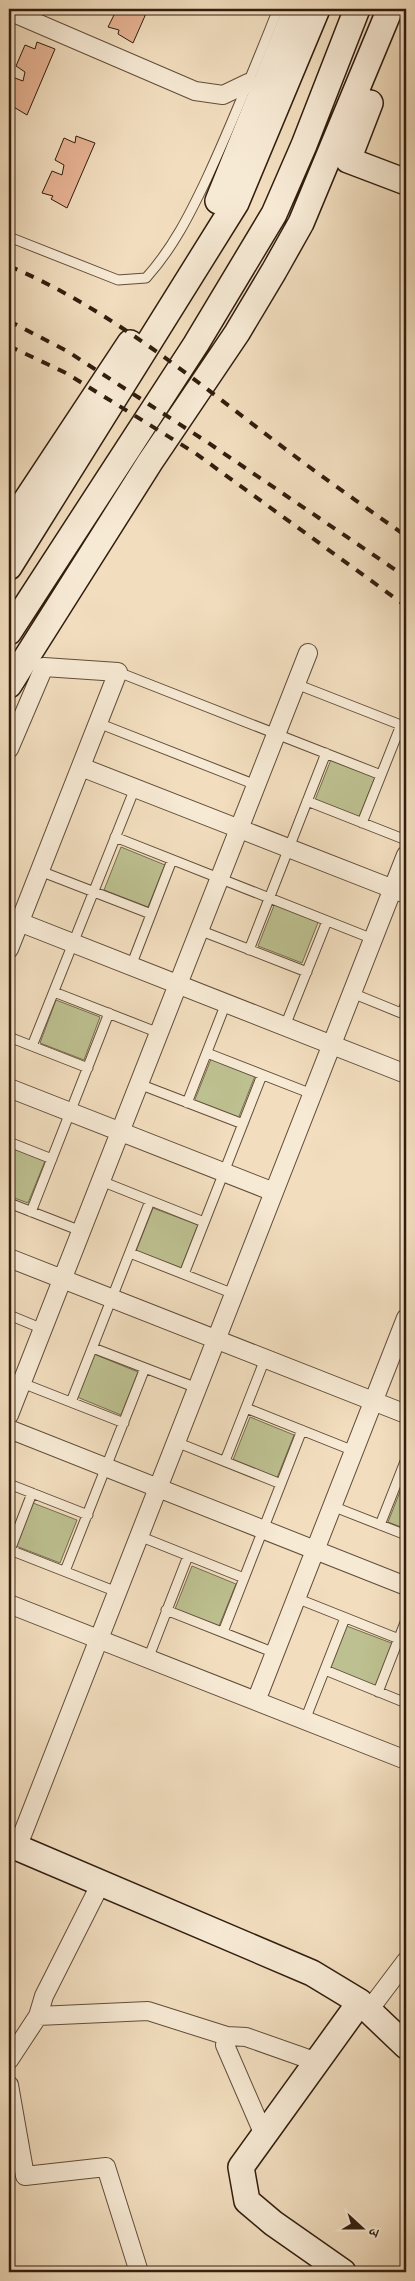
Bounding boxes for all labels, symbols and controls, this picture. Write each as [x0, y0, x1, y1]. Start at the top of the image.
north arrow [338, 2204, 388, 2254]
text: उ [365, 2226, 381, 2239]

